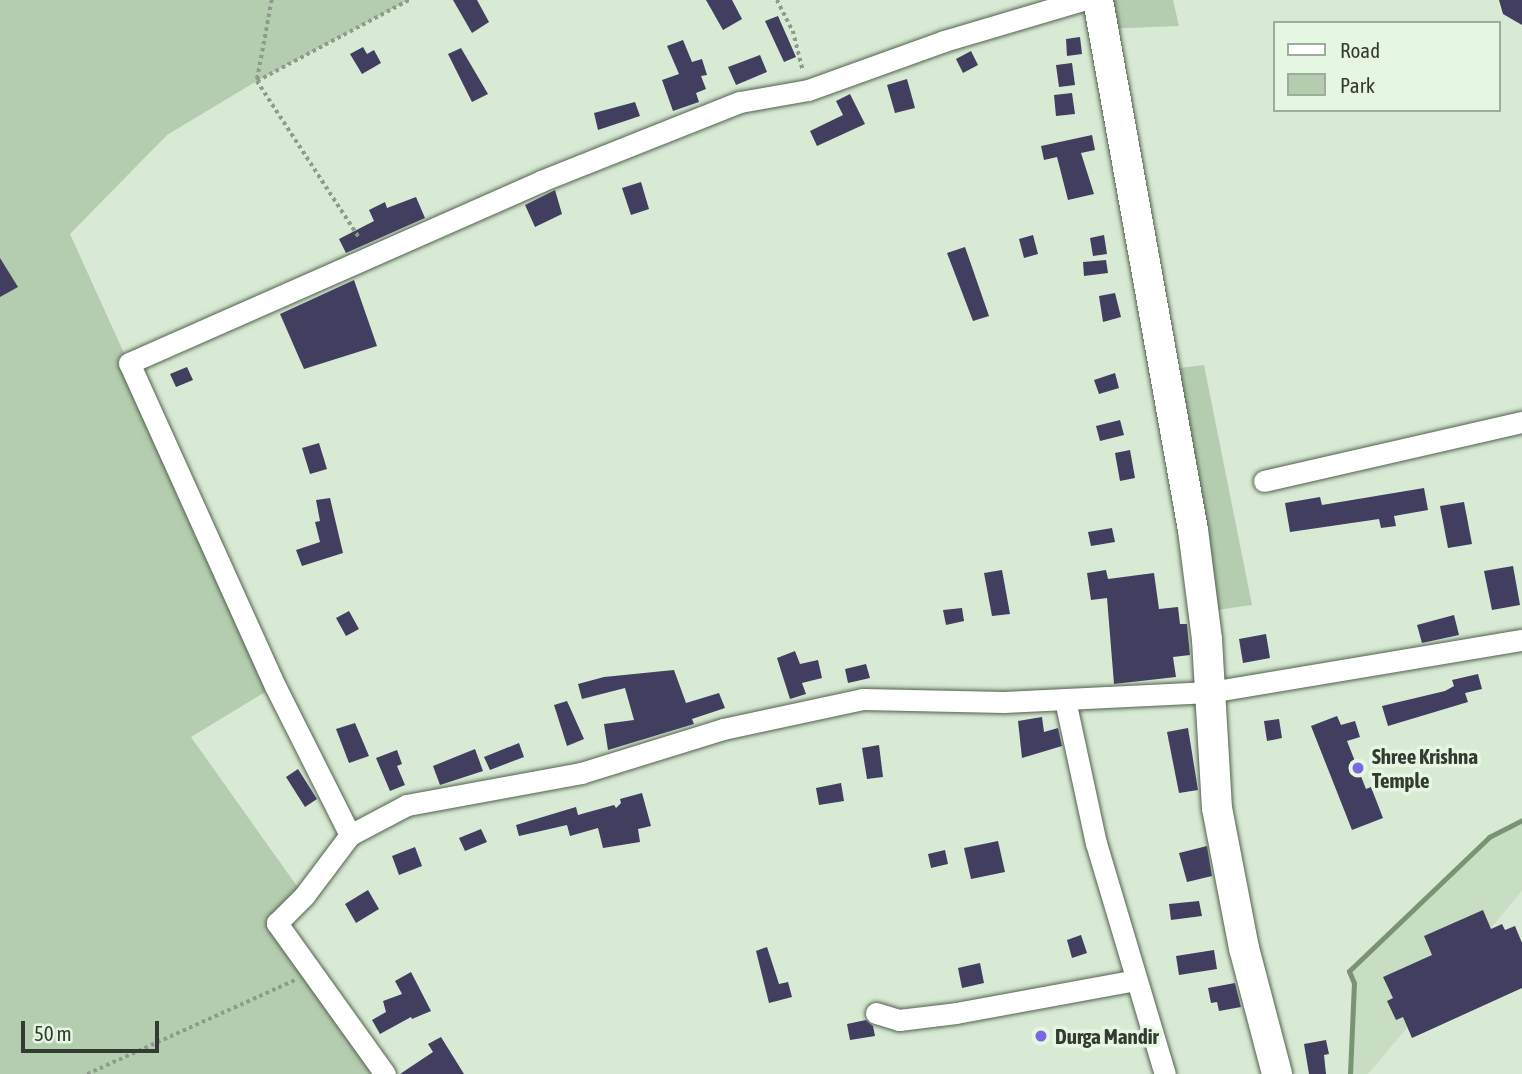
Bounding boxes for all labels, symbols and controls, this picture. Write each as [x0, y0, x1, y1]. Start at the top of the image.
legend [1274, 21, 1501, 112]
text: Road [1340, 38, 1380, 62]
text: Park [1340, 73, 1375, 97]
place label: Shree Krishna Temple [1372, 743, 1478, 793]
marker: Shree Krishna Temple [1350, 760, 1366, 776]
scale bar [24, 1007, 163, 1052]
text: 50 m [34, 1021, 72, 1045]
place label: Durga Mandir [1055, 1023, 1159, 1049]
marker: Durga Mandir [1033, 1028, 1049, 1044]

